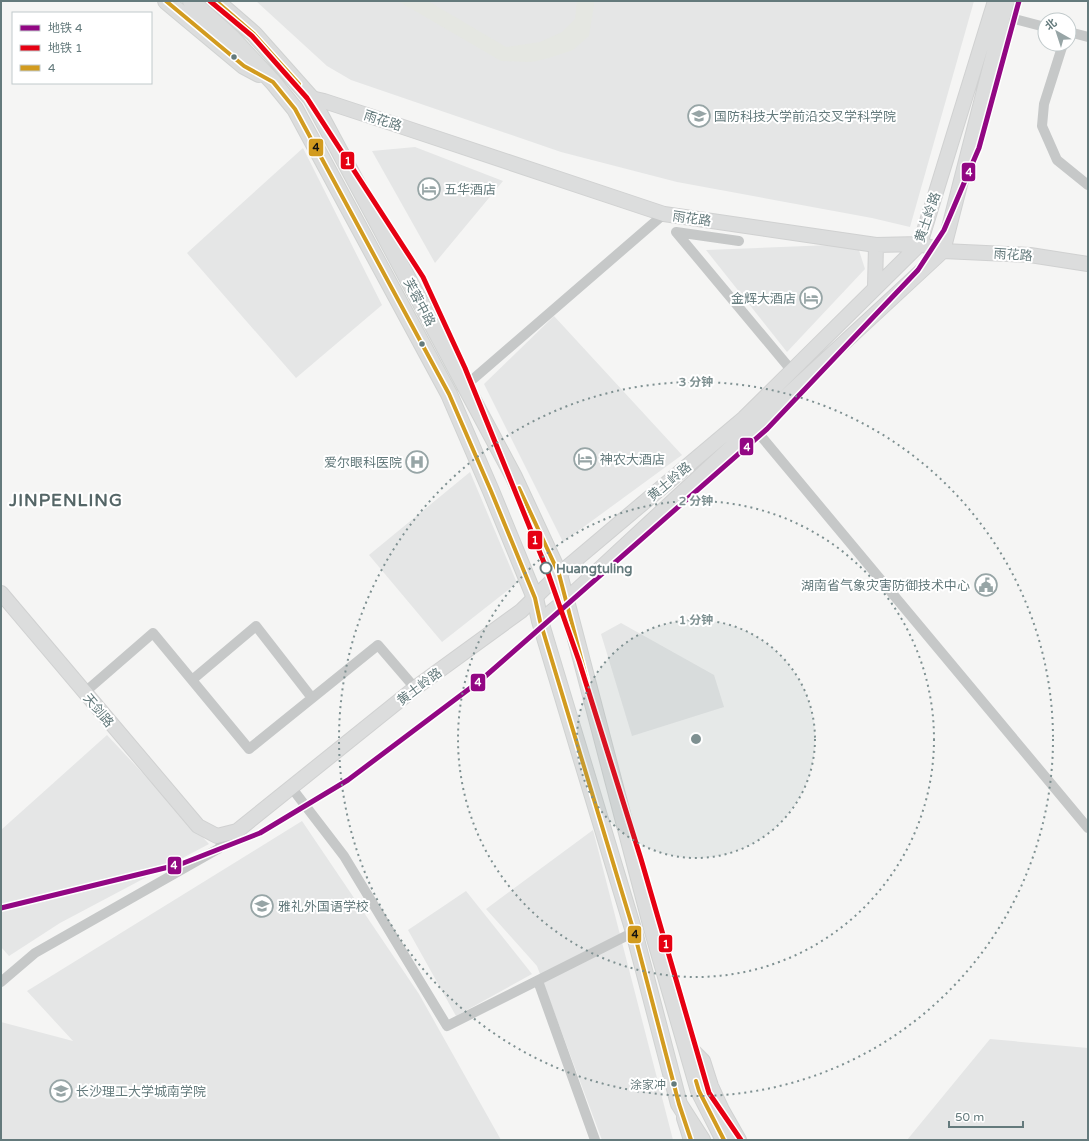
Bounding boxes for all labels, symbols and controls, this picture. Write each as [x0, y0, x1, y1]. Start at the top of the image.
legend [12, 12, 152, 84]
north arrow [1037, 12, 1077, 52]
text: 北 [1043, 16, 1059, 33]
text: 地铁 4 [48, 21, 83, 35]
text: 地铁 1 [48, 41, 83, 55]
unlabelled marker [229, 52, 239, 62]
text: 4 [48, 61, 56, 75]
school or university icon: 国防科技大学前沿交叉学科学院 [686, 103, 712, 129]
street label: 雨花路 [362, 107, 404, 135]
place label: 国防科技大学前沿交叉学科学院 [714, 109, 896, 125]
line badge: 4 [308, 138, 324, 157]
text: 4 [313, 141, 320, 154]
line badge: 1 [340, 151, 355, 170]
text: 1 [345, 155, 352, 168]
line badge: 4 [961, 162, 976, 182]
text: 4 [966, 166, 973, 179]
hotel icon: 五华酒店 [416, 176, 442, 202]
place label: 五华酒店 [444, 182, 496, 198]
street label: 黄土岭路 [912, 190, 944, 245]
street label: 雨花路 [671, 208, 712, 230]
street label: 雨花路 [993, 246, 1033, 264]
street label: 芙蓉中路 [400, 276, 438, 329]
hotel icon: 金辉大酒店 [798, 285, 824, 311]
place label: 金辉大酒店 [731, 291, 796, 307]
unlabelled marker [417, 339, 427, 349]
text: 3 分钟 [679, 375, 713, 389]
line badge: 4 [739, 437, 754, 456]
text: 4 [744, 441, 751, 454]
hotel icon: 神农大酒店 [572, 446, 598, 472]
hospital icon: 爱尔眼科医院 [404, 449, 430, 475]
place label: 神农大酒店 [600, 452, 665, 468]
place label: 爱尔眼科医院 [324, 455, 402, 471]
street label: 黄土岭路 [645, 459, 695, 505]
district label: JINPENLING [8, 490, 123, 511]
text: 2 分钟 [679, 494, 713, 508]
line badge: 1 [527, 530, 543, 550]
text: 1 [532, 534, 539, 547]
marker: Huangtuling [539, 561, 553, 575]
place label: Huangtuling [556, 561, 632, 577]
public building icon: 湖南省气象灾害防御技术中心 [973, 572, 999, 598]
place label: 湖南省气象灾害防御技术中心 [801, 578, 970, 594]
text: 1 分钟 [679, 613, 713, 627]
street label: 黄土岭路 [394, 665, 445, 709]
line badge: 4 [470, 673, 486, 692]
text: 4 [475, 676, 482, 689]
street label: 天剑路 [80, 691, 117, 731]
centre of rings [689, 732, 703, 746]
line badge: 4 [167, 856, 182, 875]
text: 4 [171, 859, 178, 872]
school or university icon: 雅礼外国语学校 [249, 893, 275, 919]
place label: 雅礼外国语学校 [278, 899, 369, 915]
line badge: 4 [627, 925, 642, 944]
text: 4 [632, 928, 639, 941]
line badge: 1 [658, 934, 673, 953]
text: 1 [663, 938, 670, 951]
school or university icon: 长沙理工大学城南学院 [48, 1078, 74, 1104]
place label: 涂家冲 [630, 1078, 666, 1092]
marker: 涂家冲 [669, 1079, 679, 1089]
place label: 长沙理工大学城南学院 [76, 1084, 206, 1100]
scale bar [949, 1103, 1023, 1129]
text: 50 m [955, 1110, 984, 1124]

